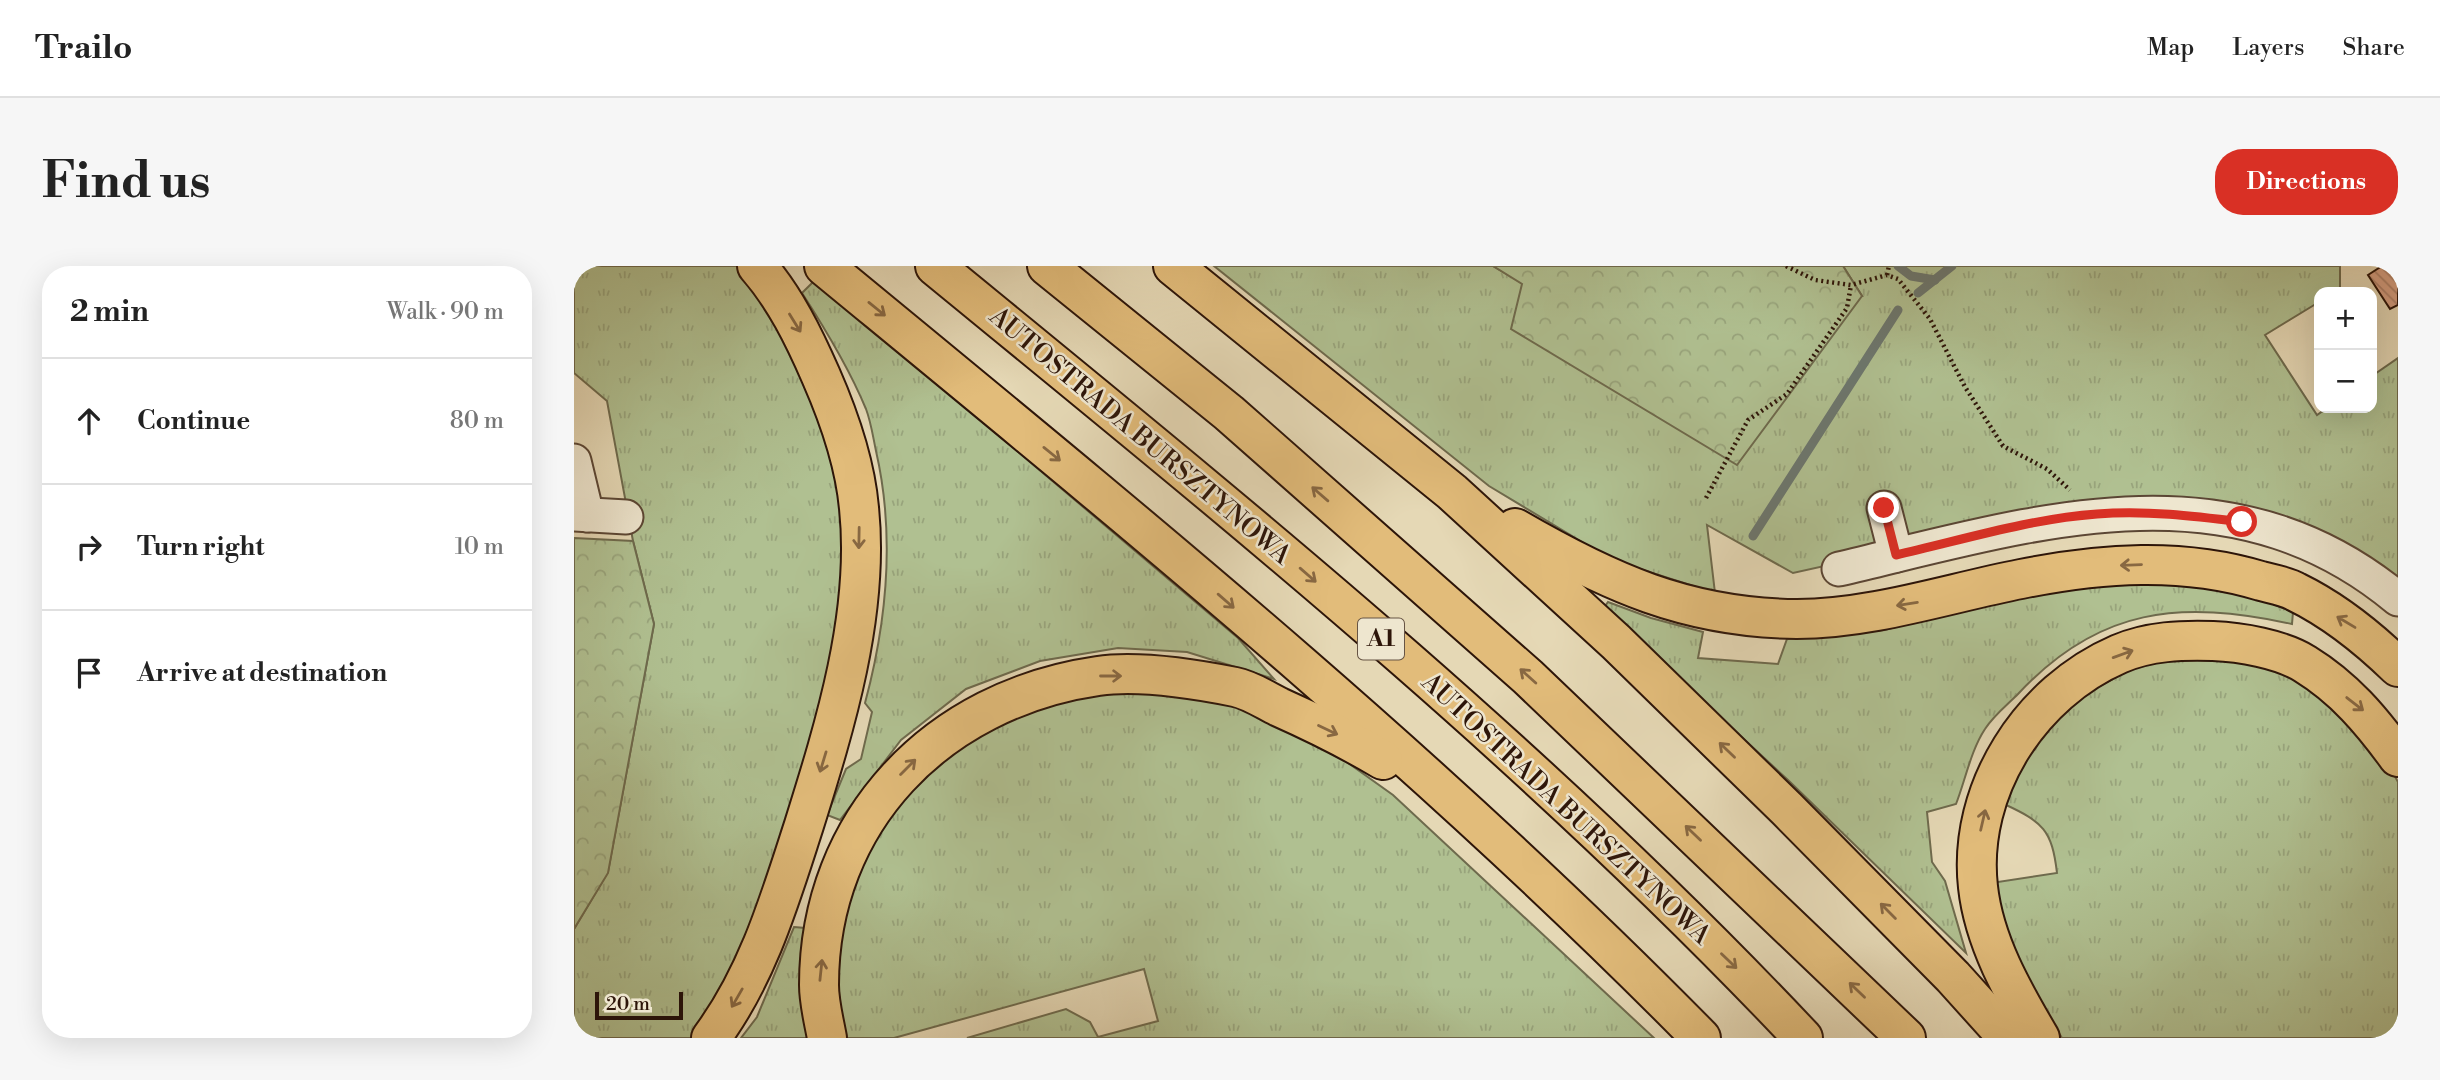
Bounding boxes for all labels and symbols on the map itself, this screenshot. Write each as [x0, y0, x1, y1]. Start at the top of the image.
street label: AUTOSTRADA BURSZTYNOWA [982, 300, 1298, 572]
one-way arrow [867, 302, 885, 317]
one-way arrow [789, 312, 803, 332]
one-way arrow [1043, 446, 1061, 462]
one-way arrow [1312, 486, 1330, 502]
route end [1868, 492, 1899, 523]
route start [2226, 506, 2257, 537]
one-way arrow [852, 526, 866, 549]
one-way arrow [2120, 558, 2143, 571]
one-way arrow [1299, 567, 1316, 584]
one-way arrow [1217, 593, 1235, 609]
one-way arrow [1897, 598, 1919, 611]
one-way arrow [2337, 615, 2357, 629]
road number: A1 [1358, 618, 1404, 660]
one-way arrow [2112, 647, 2134, 659]
street label: AUTOSTRADA BURSZTYNOWA [1414, 666, 1718, 952]
one-way arrow [1520, 668, 1537, 685]
one-way arrow [1099, 669, 1122, 683]
one-way arrow [2346, 696, 2364, 712]
one-way arrow [1318, 724, 1339, 737]
one-way arrow [1718, 742, 1735, 759]
one-way arrow [816, 750, 829, 772]
one-way arrow [900, 759, 917, 776]
one-way arrow [1977, 809, 1990, 832]
one-way arrow [1684, 825, 1701, 842]
one-way arrow [1879, 903, 1896, 920]
one-way arrow [1720, 952, 1737, 969]
one-way arrow [814, 960, 827, 982]
one-way arrow [1849, 982, 1866, 999]
one-way arrow [730, 987, 744, 1007]
scale bar [595, 989, 682, 1021]

